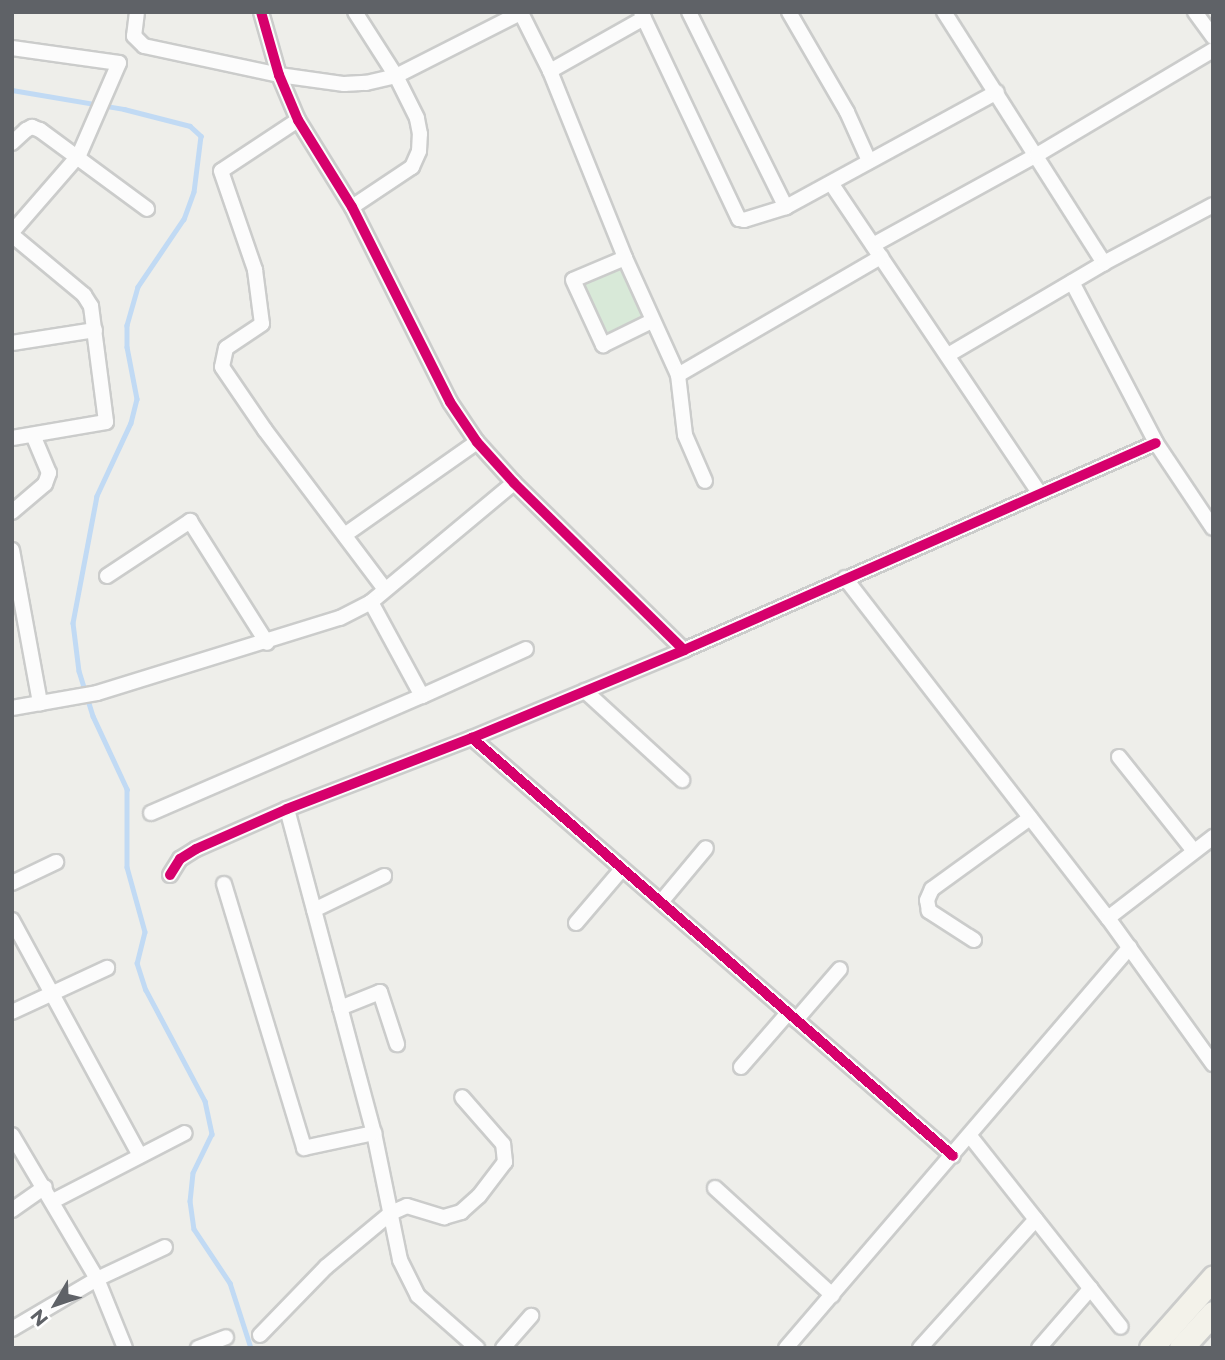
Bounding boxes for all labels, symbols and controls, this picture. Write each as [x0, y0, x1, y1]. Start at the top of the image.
north arrow [21, 1269, 91, 1339]
text: N [26, 1304, 53, 1331]

